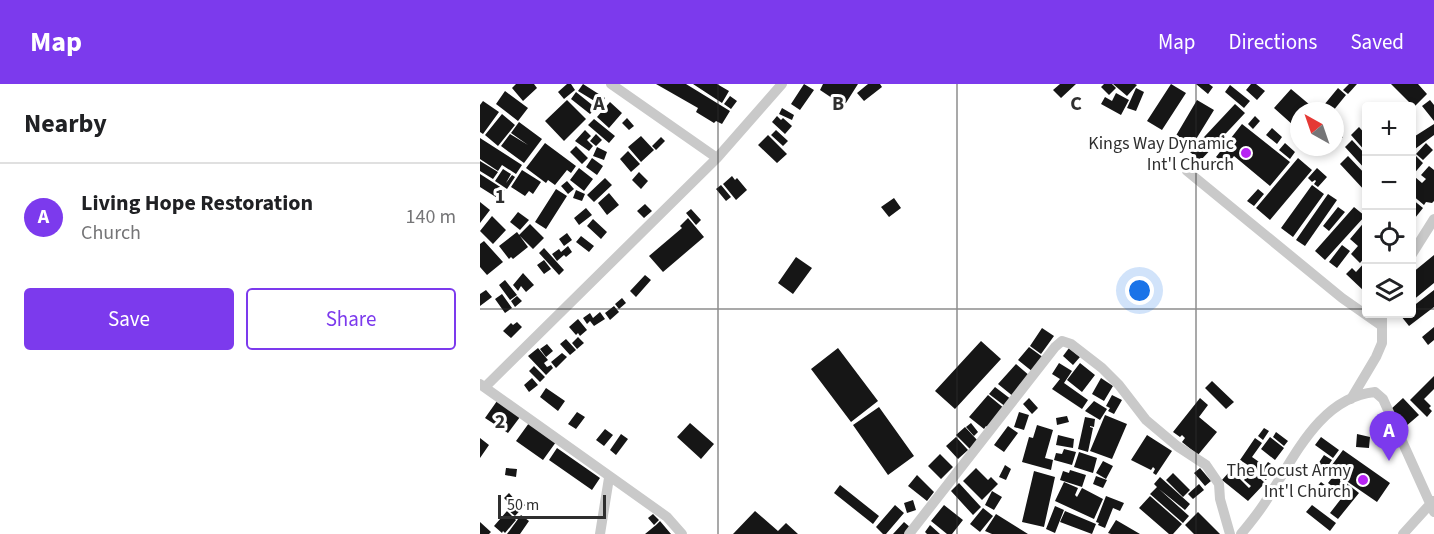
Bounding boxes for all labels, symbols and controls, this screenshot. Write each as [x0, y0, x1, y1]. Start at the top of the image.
text: Map [30, 22, 82, 62]
text: Map [1158, 27, 1196, 57]
text: Directions [1229, 27, 1317, 57]
text: Saved [1350, 27, 1404, 57]
text: A [592, 90, 605, 118]
text: B [832, 90, 844, 118]
text: C [1070, 90, 1082, 118]
north arrow [1290, 102, 1344, 156]
map controls [1362, 102, 1416, 318]
button: + [1362, 102, 1416, 156]
text: Nearby [24, 105, 107, 142]
place label: Kings Way Dynamic Int'l Church [1088, 131, 1234, 177]
marker: Kings Way Dynamic Int'l Church [1239, 146, 1253, 160]
button: − [1362, 156, 1416, 210]
text: 1 [495, 183, 505, 211]
text: Living Hope Restoration [81, 187, 313, 219]
text: A [38, 203, 49, 231]
text: 140 m [406, 203, 456, 231]
button: locate [1362, 210, 1416, 264]
text: Church [81, 219, 141, 247]
button: layers [1362, 264, 1416, 318]
your location [1125, 276, 1154, 305]
button: Save [24, 288, 234, 350]
button: Share [246, 288, 456, 350]
text: 2 [495, 408, 505, 436]
pin: A [1370, 412, 1408, 461]
place label: The Locust Army Int'l Church [1227, 458, 1352, 504]
marker: The Locust Army Int'l Church [1356, 473, 1370, 487]
scale bar [498, 492, 606, 520]
text: 50 m [507, 494, 539, 516]

